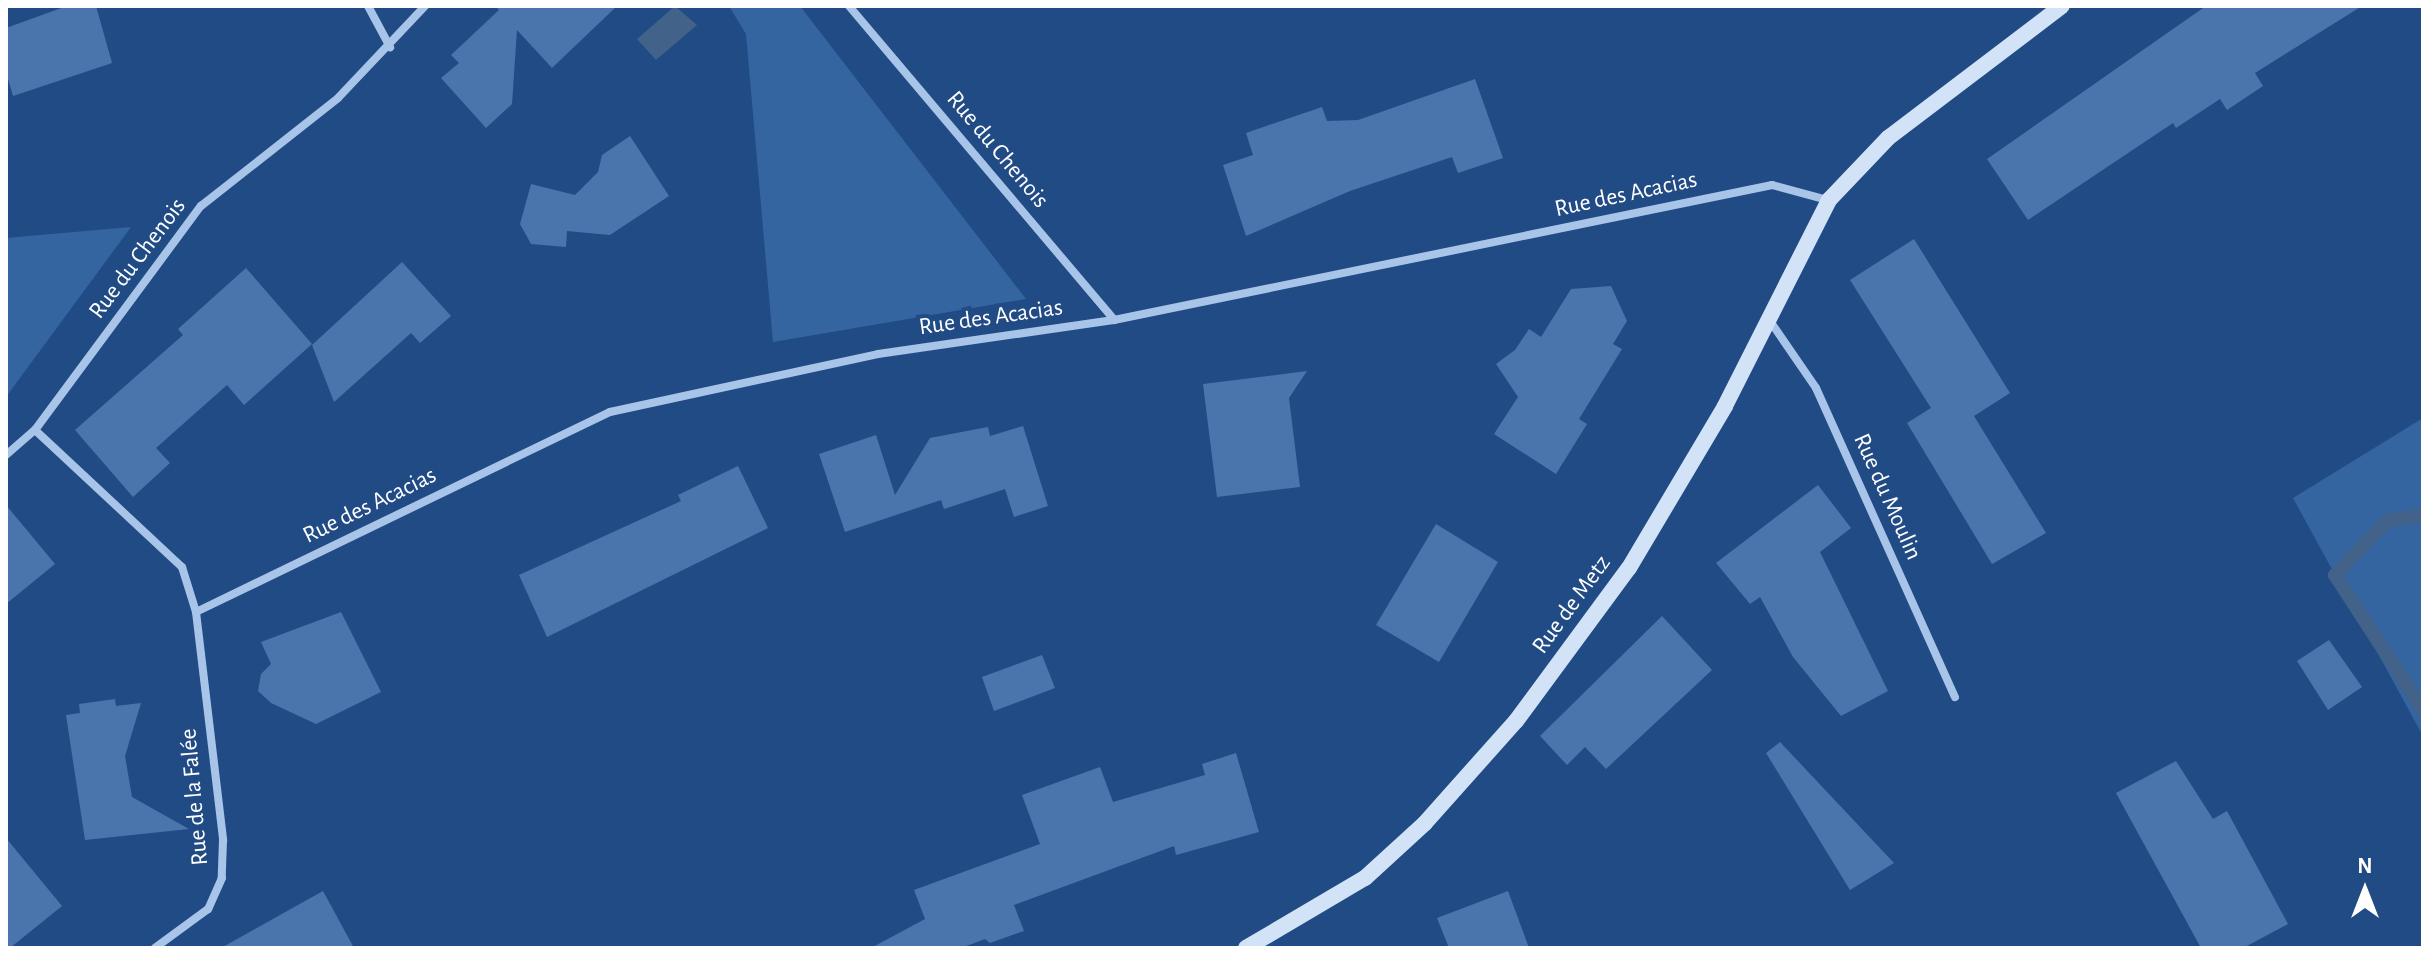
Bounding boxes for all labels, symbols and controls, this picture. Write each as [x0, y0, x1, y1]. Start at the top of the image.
street label: Rue du Chenois [940, 86, 1054, 214]
street label: Rue des Acacias [1552, 166, 1700, 224]
street label: Rue du Chenois [83, 193, 193, 325]
street label: Rue des Acacias [917, 294, 1065, 342]
street label: Rue du Moulin [1846, 429, 1928, 565]
street label: Rue des Acacias [299, 461, 441, 551]
street label: Rue de Metz [1527, 550, 1617, 660]
street label: Rue de la Falée [175, 727, 215, 867]
north arrow [2325, 850, 2405, 930]
text: N [2357, 855, 2373, 877]

